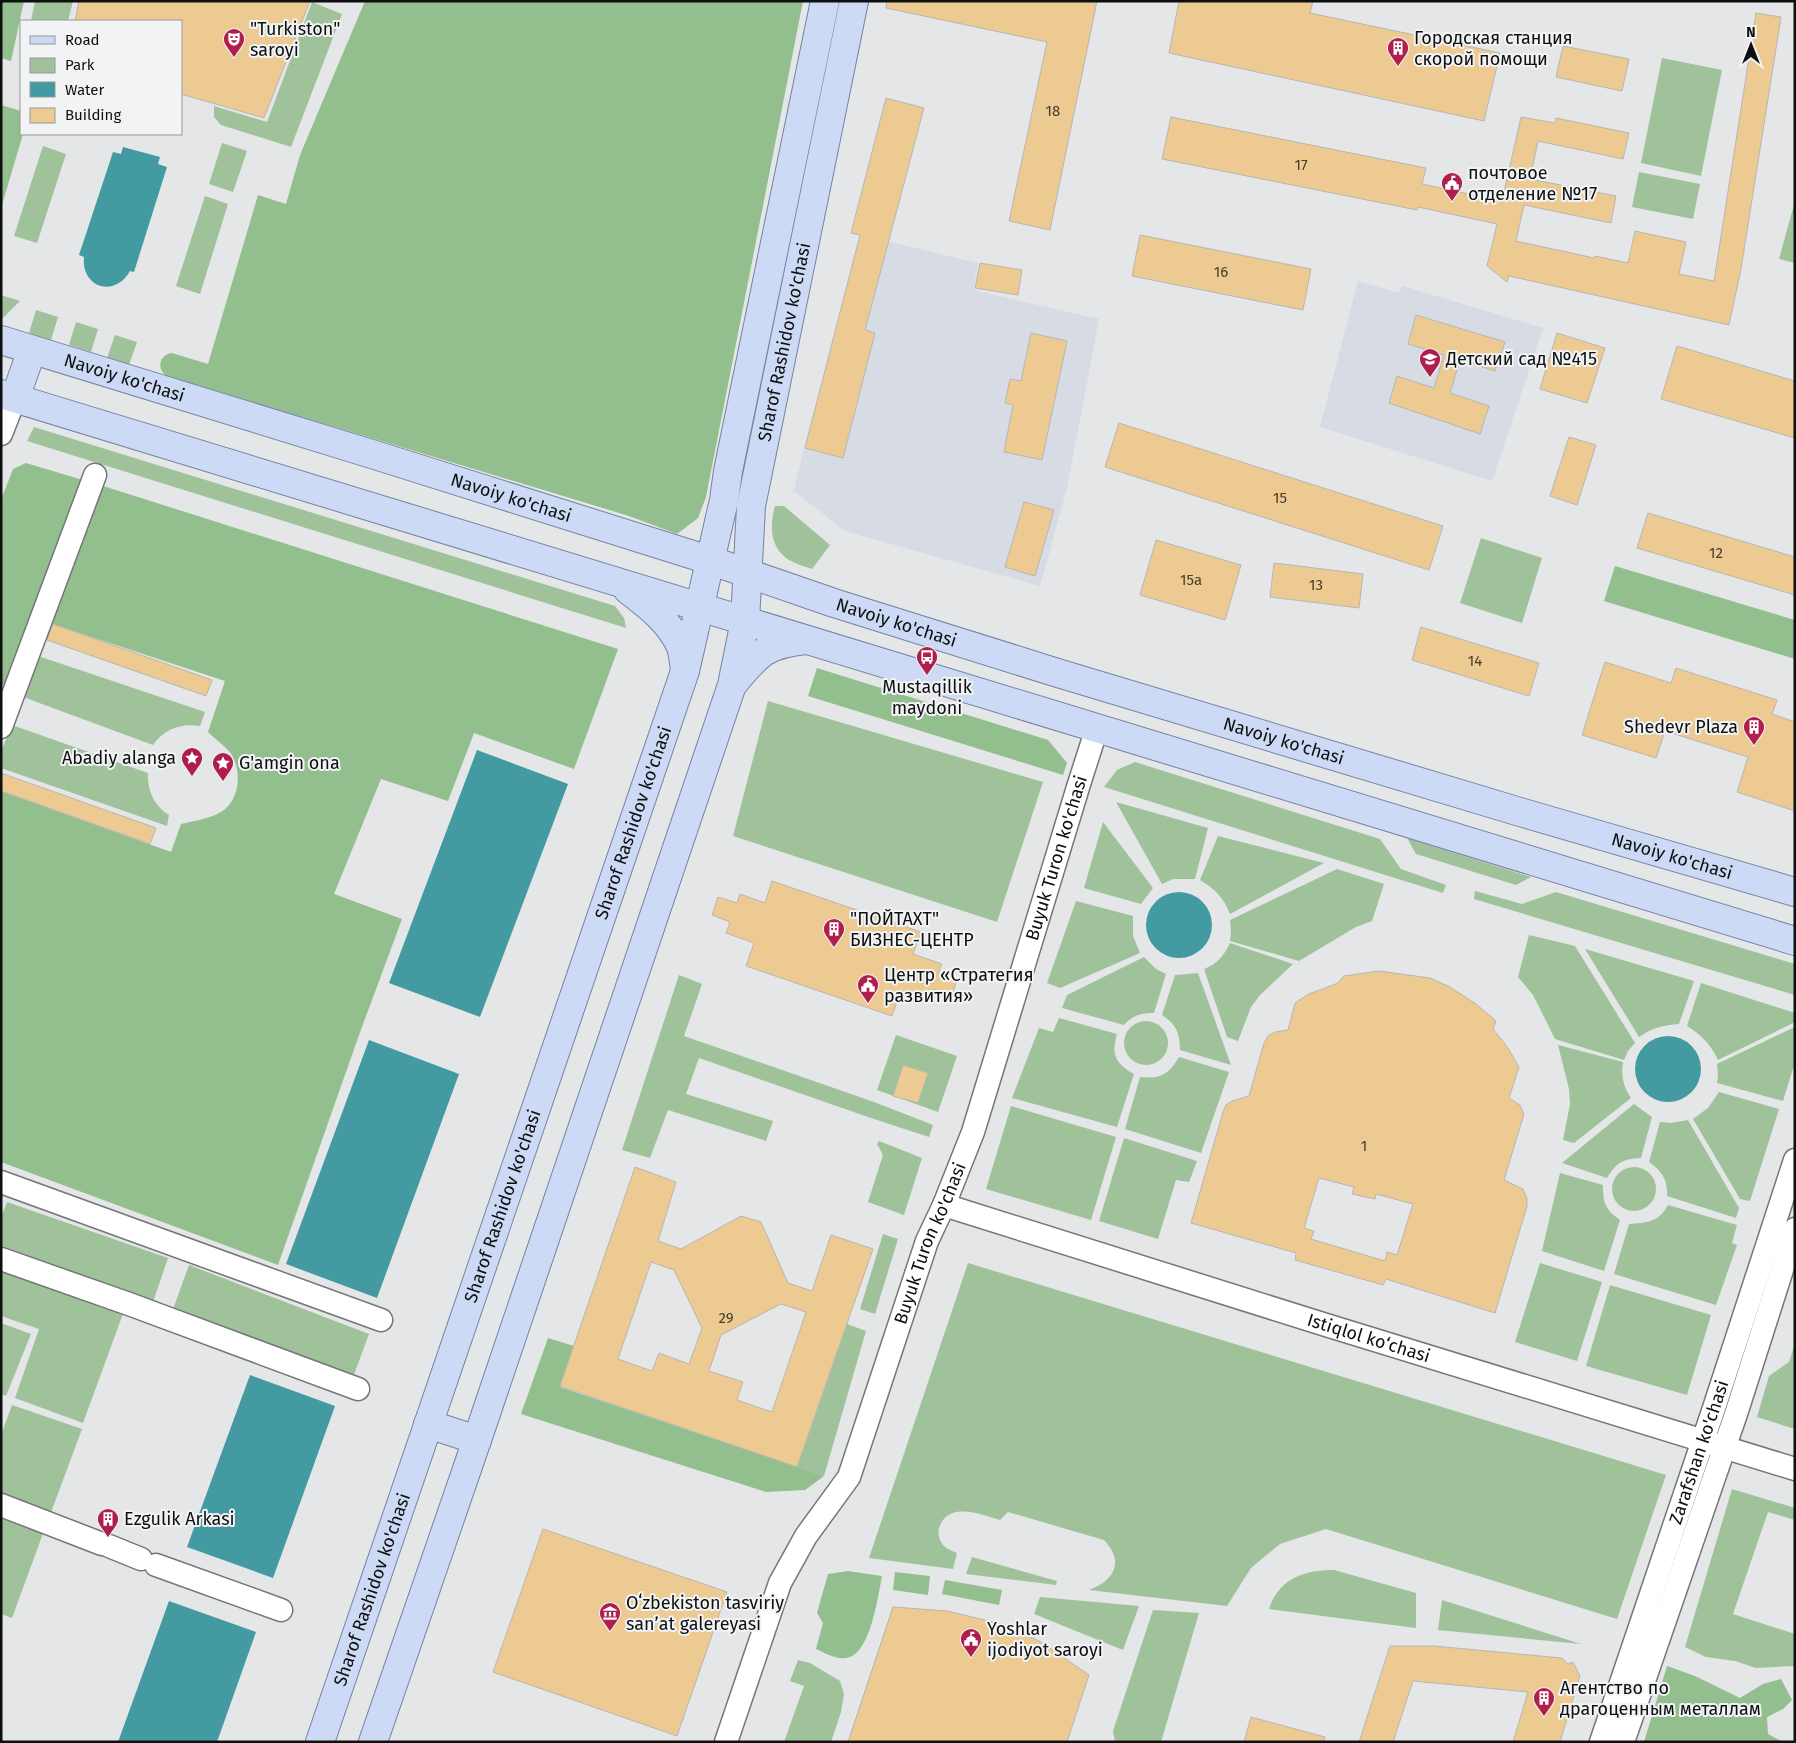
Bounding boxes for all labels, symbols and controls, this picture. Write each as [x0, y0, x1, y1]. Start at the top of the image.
place label: "Turkiston" saroyi [250, 18, 340, 61]
legend [20, 20, 182, 135]
north arrow [1726, 20, 1776, 70]
text: N [1746, 24, 1756, 41]
theatre icon: "Turkiston" saroyi [222, 27, 246, 58]
place label: Городская станция скорой помощи [1414, 27, 1573, 70]
text: Road [65, 31, 100, 49]
building icon: Городская станция скорой помощи [1386, 36, 1410, 67]
text: Park [65, 56, 95, 74]
text: Water [65, 81, 104, 99]
house number: 18 [1046, 102, 1060, 120]
text: Building [65, 106, 121, 124]
house number: 17 [1294, 156, 1308, 174]
place label: почтовое отделение №17 [1468, 162, 1597, 205]
public building icon: почтовое отделение №17 [1440, 171, 1464, 202]
street label: Sharof Rashidov ko'chasi [753, 241, 815, 444]
house number: 16 [1214, 263, 1228, 281]
school or university icon: Детский сад №415 [1418, 347, 1442, 378]
place label: Детский сад №415 [1445, 348, 1597, 370]
street label: Navoiy ko'chasi [61, 349, 187, 407]
street label: Navoiy ko'chasi [448, 469, 574, 527]
house number: 15 [1273, 489, 1287, 507]
house number: 12 [1709, 544, 1723, 562]
house number: 15a [1180, 571, 1202, 589]
house number: 13 [1309, 576, 1323, 594]
street label: Navoiy ko'chasi [833, 593, 960, 652]
bus stop icon: Mustaqillik maydoni [915, 645, 939, 676]
house number: 14 [1468, 652, 1482, 670]
place label: Mustaqillik maydoni [882, 676, 973, 719]
street label: Navoiy ko'chasi [1221, 712, 1347, 770]
building icon: Shedevr Plaza [1742, 715, 1766, 746]
place label: Shedevr Plaza [1624, 716, 1738, 738]
street label: Sharof Rashidov ko'chasi [590, 723, 676, 922]
place icon: Abadiy alanga [180, 746, 204, 777]
place label: Abadiy alanga [62, 747, 176, 769]
place icon: G'amgin ona [211, 751, 235, 782]
place label: G'amgin ona [239, 752, 340, 774]
street label: Buyuk Turon ko'chasi [1021, 773, 1092, 943]
street label: Navoiy ko'chasi [1609, 828, 1735, 884]
place label: "ПОЙТАХТ" БИЗНЕС-ЦЕНТР [850, 908, 974, 951]
building icon: "ПОЙТАХТ" БИЗНЕС-ЦЕНТР [822, 917, 846, 948]
place label: Центр «Стратегия развития» [884, 964, 1034, 1007]
public building icon: Центр «Стратегия развития» [856, 973, 880, 1004]
street label: Sharof Rashidov ko'chasi [459, 1107, 546, 1306]
house number: 1 [1361, 1137, 1367, 1155]
street label: Buyuk Turon ko'chasi [889, 1159, 971, 1327]
house number: 29 [718, 1309, 734, 1327]
street label: Istiqlol ko‘chasi [1304, 1309, 1433, 1367]
street label: Zarafshan ko'chasi [1665, 1377, 1733, 1527]
street label: Sharof Rashidov ko'chasi [329, 1490, 415, 1689]
building icon: Ezgulik Arkasi [96, 1507, 120, 1538]
place label: Ezgulik Arkasi [124, 1508, 235, 1530]
place label: Oʻzbekiston tasviriy sanʼat galereyasi [626, 1592, 784, 1635]
museum icon: Oʻzbekiston tasviriy sanʼat galereyasi [598, 1601, 622, 1632]
place label: Yoshlar ijodiyot saroyi [987, 1618, 1103, 1661]
public building icon: Yoshlar ijodiyot saroyi [959, 1627, 983, 1658]
place label: Агентство по драгоценным металлам [1560, 1677, 1761, 1720]
building icon: Агентство по драгоценным металлам [1532, 1686, 1556, 1717]

